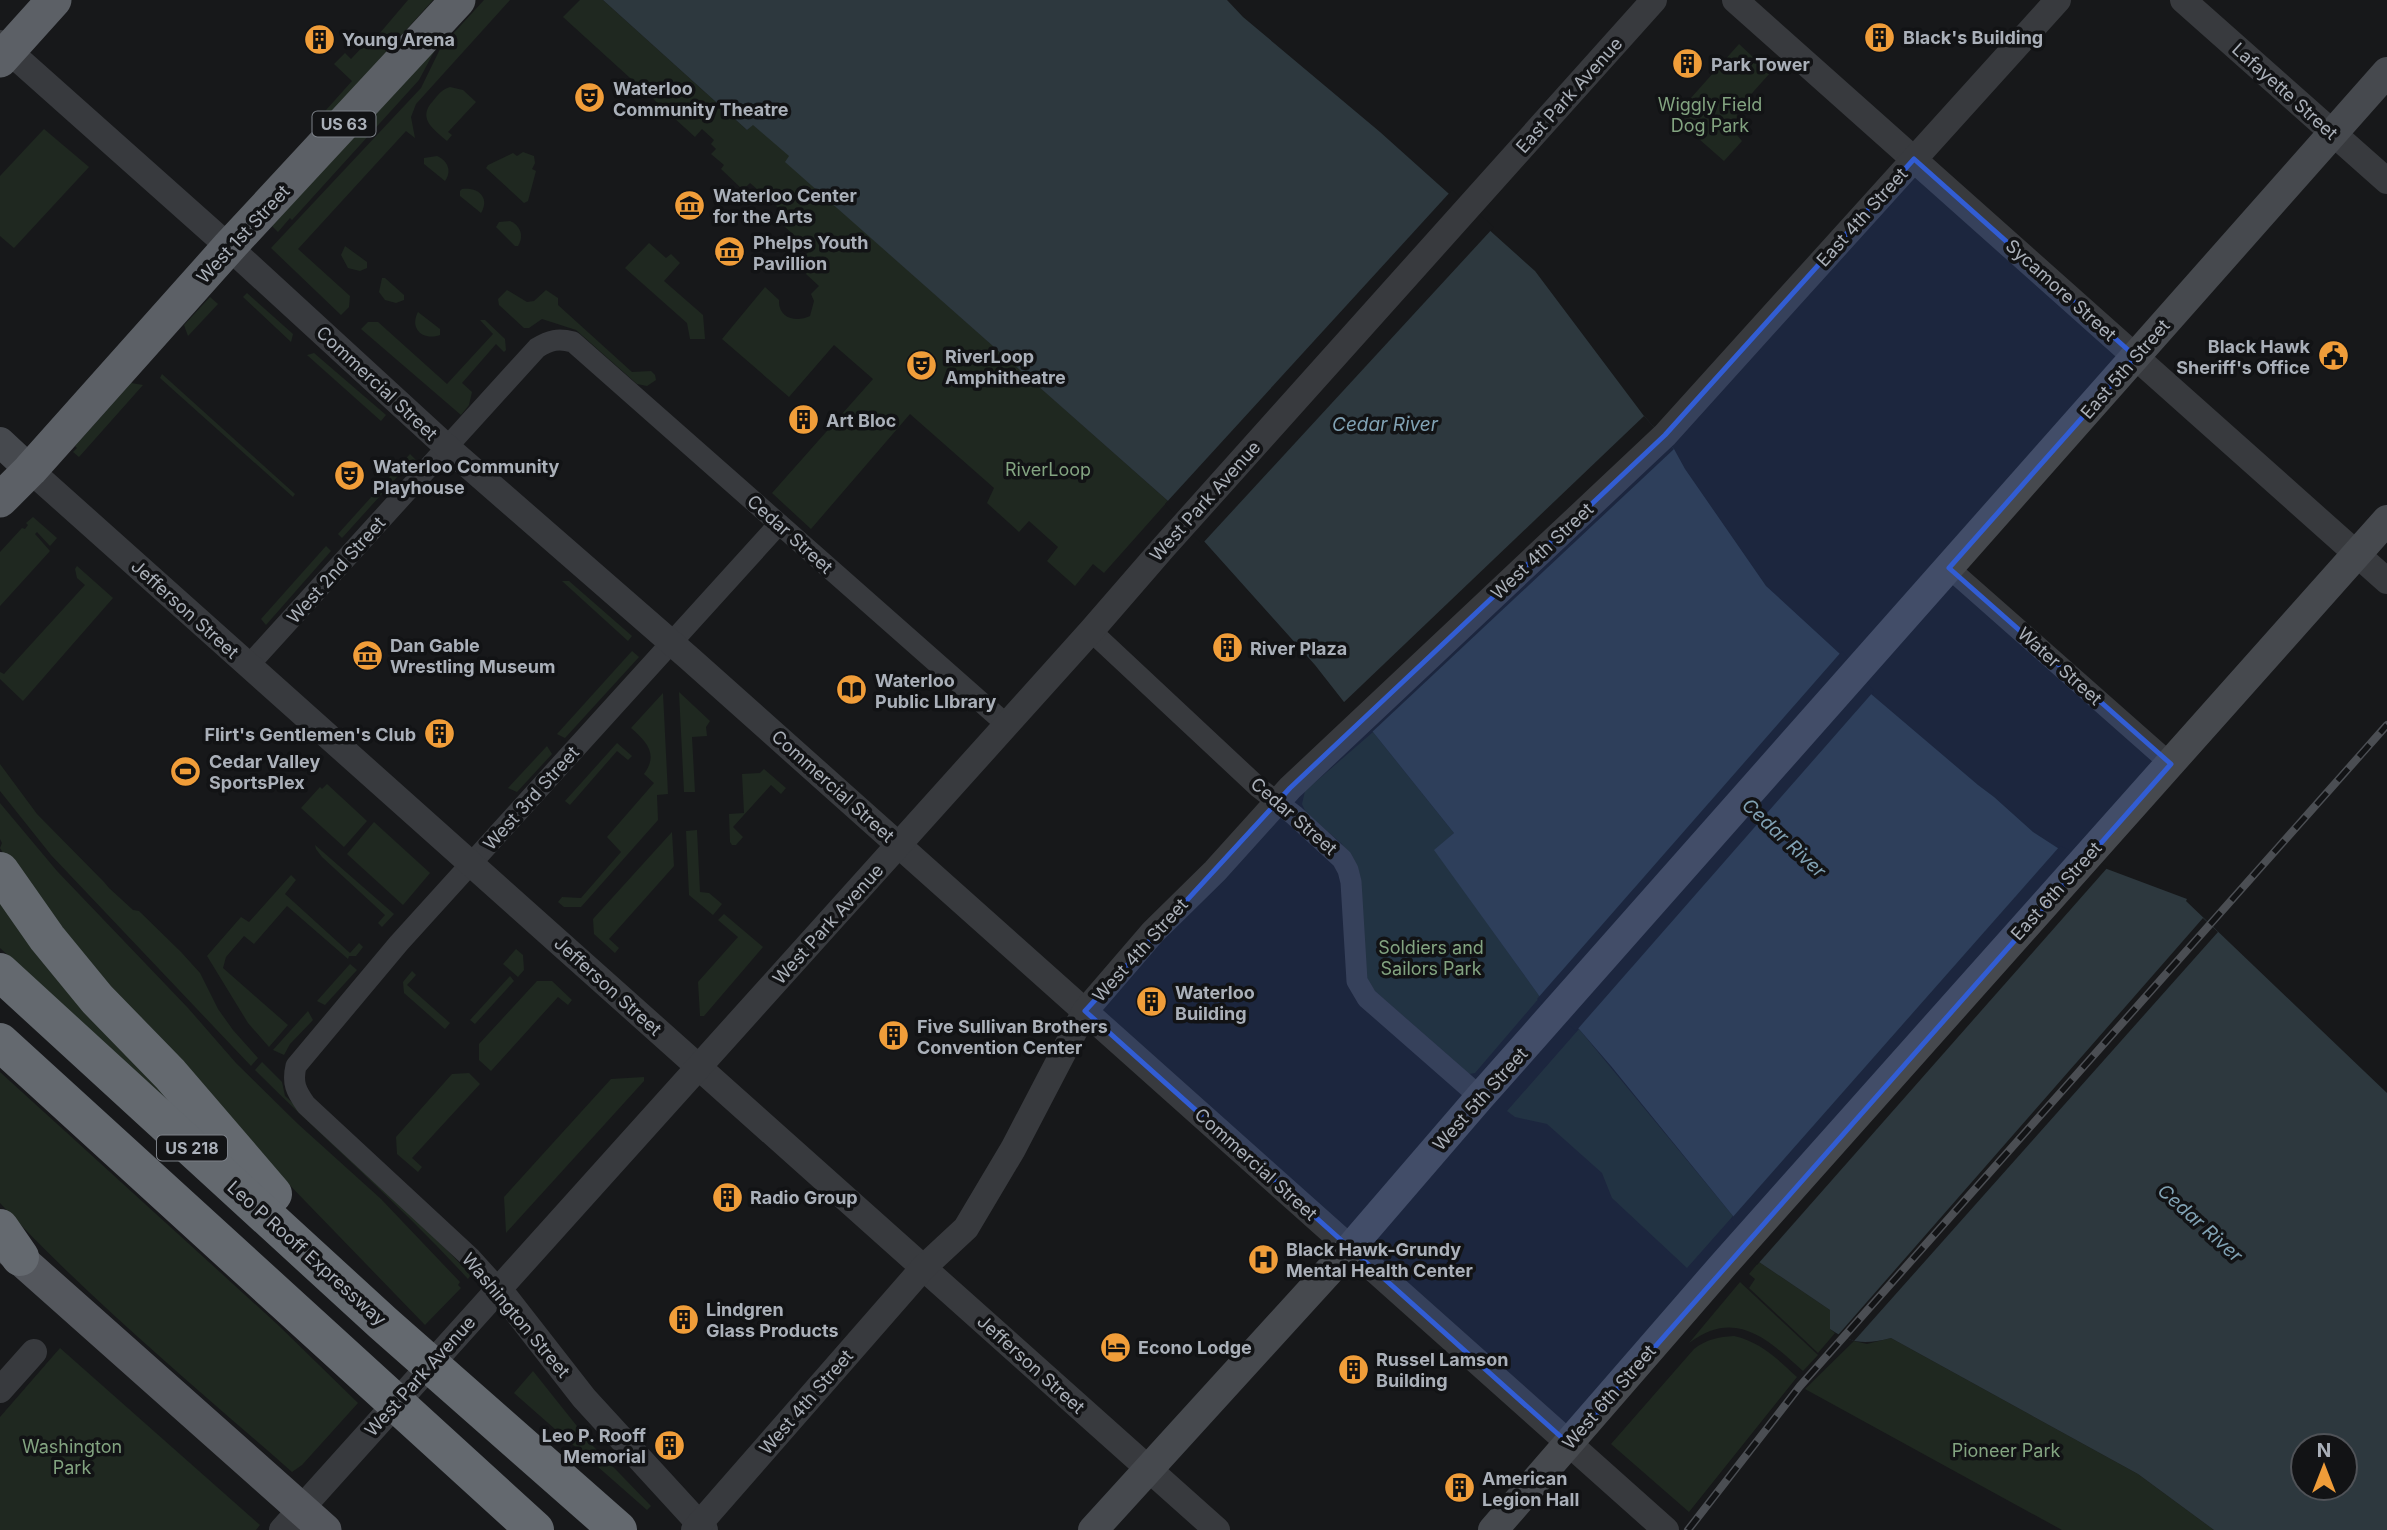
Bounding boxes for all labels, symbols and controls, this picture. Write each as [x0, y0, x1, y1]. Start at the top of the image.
building icon: Black's Building [1863, 20, 1897, 54]
building icon: Young Arena [302, 22, 336, 56]
place label: Black's Building [1903, 27, 2043, 48]
place label: Young Arena [342, 29, 455, 50]
street label: East Park Avenue [1512, 33, 1626, 157]
street label: Lafayette Street [2228, 38, 2342, 144]
building icon: Park Tower [1671, 47, 1705, 81]
place label: Park Tower [1711, 54, 1810, 75]
place label: Waterloo Community Theatre [613, 78, 789, 120]
theatre icon: Waterloo Community Theatre [573, 81, 607, 115]
park label: Wiggly Field Dog Park [1658, 94, 1762, 136]
road number: US 63 [312, 112, 376, 136]
street label: East 4th Street [1812, 163, 1912, 271]
street label: West 1st Street [192, 181, 294, 287]
place label: Waterloo Center for the Arts [713, 185, 857, 227]
museum icon: Waterloo Center for the Arts [673, 188, 707, 222]
place label: Phelps Youth Pavillion [753, 232, 868, 274]
museum icon: Phelps Youth Pavillion [713, 235, 747, 269]
street label: Sycamore Street [2001, 235, 2121, 345]
street label: East 5th Street [2076, 315, 2174, 423]
street label: Commercial Street [312, 322, 442, 444]
place label: Black Hawk Sheriff's Office [2176, 336, 2311, 378]
public building icon: Black Hawk Sheriff's Office [2316, 339, 2350, 373]
place label: RiverLoop Amphitheatre [945, 346, 1066, 388]
theatre icon: RiverLoop Amphitheatre [905, 349, 939, 383]
building icon: Art Bloc [786, 403, 820, 437]
place label: Art Bloc [826, 410, 896, 431]
water label: Cedar River [1332, 413, 1439, 436]
street label: West Park Avenue [1145, 437, 1265, 565]
place label: Waterloo Community Playhouse [373, 456, 560, 498]
theatre icon: Waterloo Community Playhouse [333, 459, 367, 493]
park label: RiverLoop [1005, 459, 1091, 480]
street label: Cedar Street [743, 490, 837, 578]
street label: West 4th Street [1487, 498, 1597, 604]
street label: West 2nd Street [283, 512, 389, 628]
street label: Jefferson Street [127, 555, 243, 663]
street label: Water Street [2014, 623, 2106, 709]
building icon: River Plaza [1210, 631, 1244, 665]
place label: Dan Gable Wrestling Museum [390, 635, 555, 677]
museum icon: Dan Gable Wrestling Museum [350, 638, 384, 672]
place label: River Plaza [1250, 638, 1347, 659]
place label: Waterloo Public LIbrary [875, 670, 997, 712]
library icon: Waterloo Public LIbrary [835, 673, 869, 707]
building icon: Flirt's Gentlemen's Club [422, 717, 456, 751]
place label: Flirt's Gentlemen's Club [204, 724, 416, 745]
street label: Commercial Street [767, 726, 899, 847]
street label: West 3rd Street [479, 742, 583, 854]
place label: Cedar Valley SportsPlex [209, 751, 320, 793]
sports icon: Cedar Valley SportsPlex [169, 754, 203, 788]
street label: Cedar Street [1247, 773, 1341, 859]
water label: Cedar River [1737, 793, 1831, 883]
street label: East 6th Street [2006, 837, 2106, 944]
street label: West Park Avenue [768, 860, 888, 988]
street label: West 4th Street [1088, 894, 1192, 1006]
street label: Jefferson Street [550, 932, 666, 1040]
park label: Soldiers and Sailors Park [1378, 937, 1484, 979]
place label: Waterloo Building [1175, 982, 1255, 1024]
building icon: Waterloo Building [1135, 985, 1169, 1019]
place label: Five Sullivan Brothers Convention Center [917, 1016, 1108, 1058]
building icon: Five Sullivan Brothers Convention Center [877, 1019, 911, 1053]
street label: West 5th Street [1428, 1043, 1532, 1155]
street label: Commercial Street [1190, 1104, 1322, 1225]
road number: US 218 [157, 1136, 227, 1160]
street label: Leo P Rooff Expressway [223, 1176, 391, 1330]
water label: Cedar River [2153, 1179, 2248, 1268]
building icon: Radio Group [710, 1180, 744, 1214]
place label: Radio Group [750, 1187, 858, 1208]
place label: Black Hawk-Grundy Mental Health Center [1286, 1239, 1473, 1281]
hospital icon: Black Hawk-Grundy Mental Health Center [1246, 1242, 1280, 1276]
street label: Washington Street [458, 1248, 574, 1382]
place label: Lindgren Glass Products [706, 1299, 839, 1341]
building icon: Lindgren Glass Products [666, 1302, 700, 1336]
street label: Jefferson Street [973, 1310, 1089, 1418]
street label: West Park Avenue [360, 1312, 480, 1440]
hotel icon: Econo Lodge [1098, 1330, 1132, 1364]
place label: Econo Lodge [1138, 1337, 1252, 1358]
street label: West 6th Street [1558, 1340, 1660, 1453]
street label: West 4th Street [755, 1345, 857, 1459]
place label: Russel Lamson Building [1376, 1349, 1508, 1391]
building icon: Russel Lamson Building [1336, 1352, 1370, 1386]
place label: Leo P. Rooff Memorial [542, 1425, 646, 1467]
building icon: Leo P. Rooff Memorial [652, 1428, 686, 1462]
north arrow [2289, 1432, 2359, 1502]
park label: Washington Park [22, 1436, 122, 1478]
text: N [2317, 1439, 2331, 1462]
park label: Pioneer Park [1952, 1440, 2060, 1461]
place label: American Legion Hall [1482, 1468, 1579, 1510]
building icon: American Legion Hall [1442, 1471, 1476, 1505]

